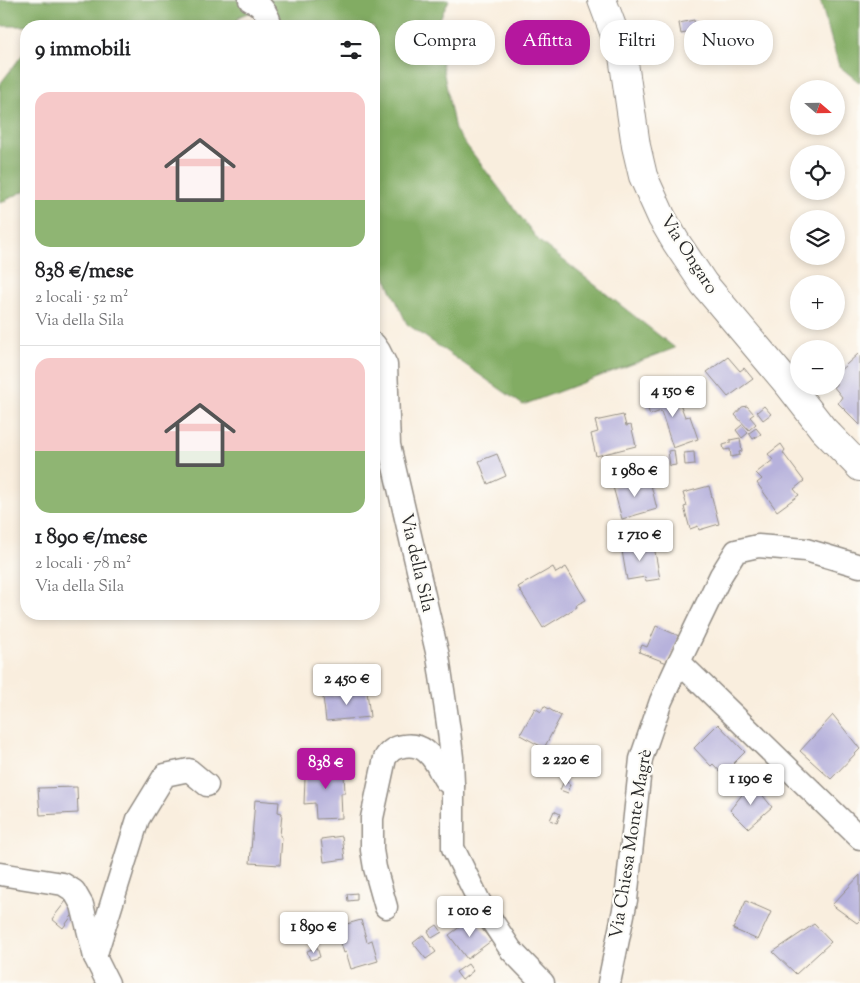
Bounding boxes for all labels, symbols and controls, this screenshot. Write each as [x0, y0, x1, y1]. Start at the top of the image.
chip: Compra [395, 20, 495, 65]
chip: Affitta [505, 20, 590, 65]
chip: Filtri [600, 20, 674, 65]
chip: Nuovo [684, 20, 773, 65]
text: 9 immobili [35, 35, 131, 65]
icon: filters [337, 36, 365, 64]
north arrow [790, 80, 845, 135]
map controls [790, 80, 845, 395]
icon: home [155, 125, 245, 215]
button: locate [790, 145, 845, 200]
street label: Via Ongaro [653, 210, 723, 300]
button: layers [790, 210, 845, 265]
text: 838 €/mese [35, 257, 134, 287]
button: + [790, 275, 845, 330]
text: 2 locali · 52 m² [35, 287, 128, 310]
text: Via della Sila [35, 310, 124, 333]
button: − [790, 340, 845, 395]
pin: 4 150 € [627, 376, 719, 418]
text: 4 150 € [651, 380, 695, 403]
icon: home [155, 390, 245, 480]
pin: 1 980 € [589, 456, 681, 498]
text: 1 980 € [612, 460, 658, 483]
street label: Via della Sila [392, 511, 440, 615]
pin: 1 710 € [594, 520, 686, 562]
text: 1 890 €/mese [35, 523, 148, 553]
text: 1 710 € [618, 524, 662, 547]
text: 2 locali · 78 m² [35, 553, 131, 576]
text: Via della Sila [35, 576, 124, 599]
pin: 2 450 € [301, 664, 393, 706]
text: 2 450 € [324, 668, 370, 691]
pin: 2 220 € [520, 744, 612, 787]
street label: Via Chiesa Monte Magrè [604, 747, 660, 941]
pin: 838 € [291, 748, 361, 790]
text: 2 220 € [542, 749, 590, 772]
text: 838 € [308, 752, 344, 775]
pin: 1 190 € [705, 764, 797, 806]
text: 1 190 € [729, 768, 773, 791]
pin: 1 010 € [424, 896, 516, 938]
text: 1 010 € [448, 900, 492, 923]
pin: 1 890 € [268, 912, 360, 954]
text: 1 890 € [291, 916, 337, 939]

